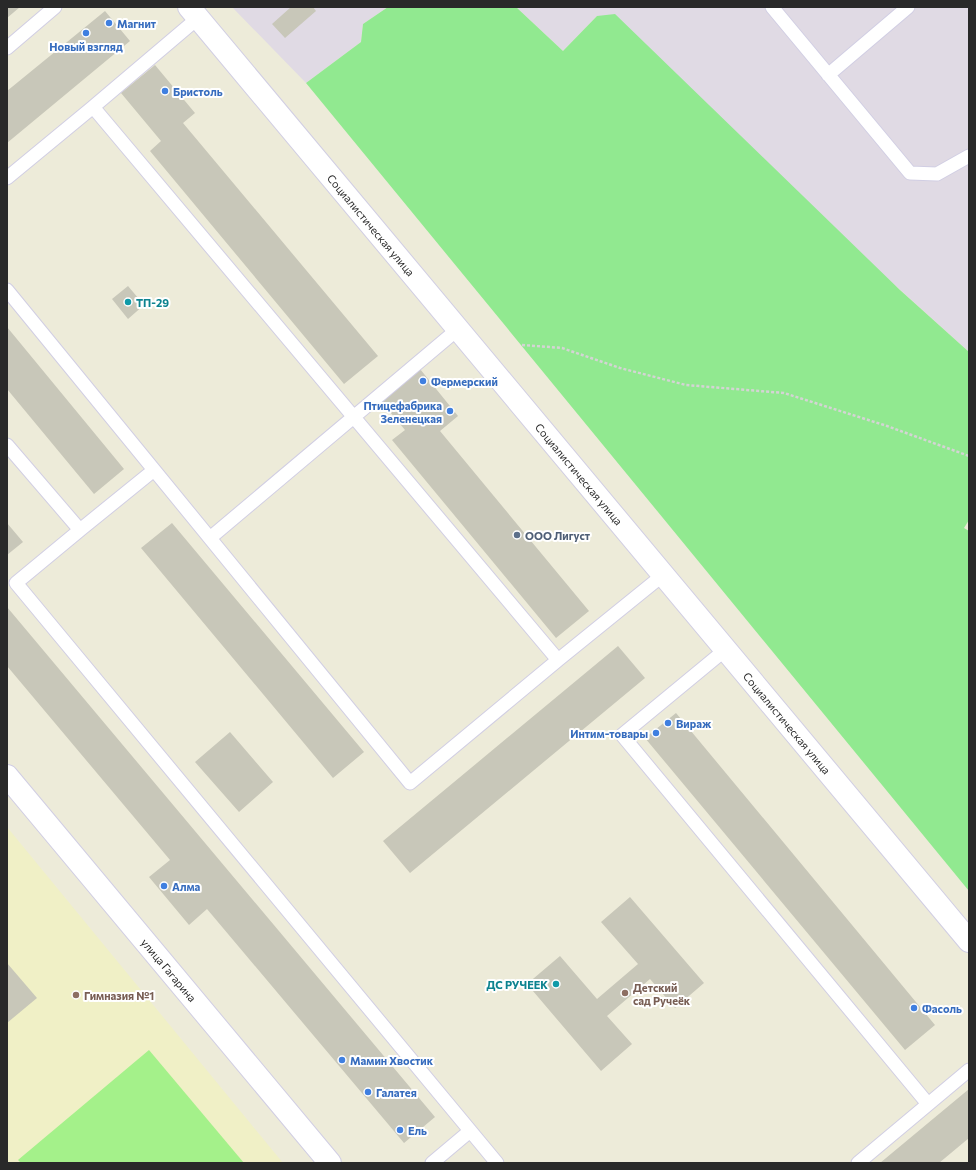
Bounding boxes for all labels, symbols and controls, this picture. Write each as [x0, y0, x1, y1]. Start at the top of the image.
place label: Магнит [117, 17, 157, 30]
marker: Магнит [104, 18, 114, 28]
marker: Новый взгляд [81, 28, 91, 38]
place label: Новый взгляд [49, 40, 123, 53]
place label: Бристоль [173, 85, 223, 98]
marker: Бристоль [160, 86, 170, 96]
street label: Социалистическая улица [325, 172, 417, 278]
place label: ТП-29 [136, 296, 169, 309]
marker: ТП-29 [123, 297, 133, 307]
place label: Фермерский [431, 375, 498, 388]
marker: Фермерский [418, 376, 428, 386]
place label: Птицефабрика Зеленецкая [363, 399, 442, 425]
marker: Птицефабрика Зеленецкая [445, 406, 455, 416]
street label: Социалистическая улица [533, 421, 625, 527]
place label: ООО Лигуст [525, 529, 591, 542]
marker: ООО Лигуст [512, 530, 522, 540]
street label: Социалистическая улица [741, 670, 833, 776]
place label: Вираж [676, 717, 712, 730]
marker: Вираж [663, 718, 673, 728]
place label: Интим-товары [570, 727, 648, 740]
marker: Интим-товары [651, 728, 661, 738]
place label: Алма [172, 880, 201, 893]
marker: Алма [159, 881, 169, 891]
street label: улица Гагарина [139, 936, 199, 1004]
place label: ДС РУЧЕЕК [486, 978, 548, 991]
marker: ДС РУЧЕЕК [551, 979, 561, 989]
place label: Детский сад Ручеёк [633, 981, 691, 1007]
marker: Детский сад Ручеёк [620, 988, 630, 998]
place label: Гимназия №1 [84, 989, 154, 1002]
marker: Гимназия №1 [71, 990, 81, 1000]
place label: Фасоль [922, 1002, 962, 1015]
marker: Фасоль [909, 1003, 919, 1013]
place label: Мамин Хвостик [350, 1054, 434, 1067]
marker: Мамин Хвостик [337, 1055, 347, 1065]
place label: Галатея [376, 1086, 417, 1099]
marker: Галатея [363, 1087, 373, 1097]
place label: Ель [408, 1124, 427, 1137]
marker: Ель [395, 1125, 405, 1135]

